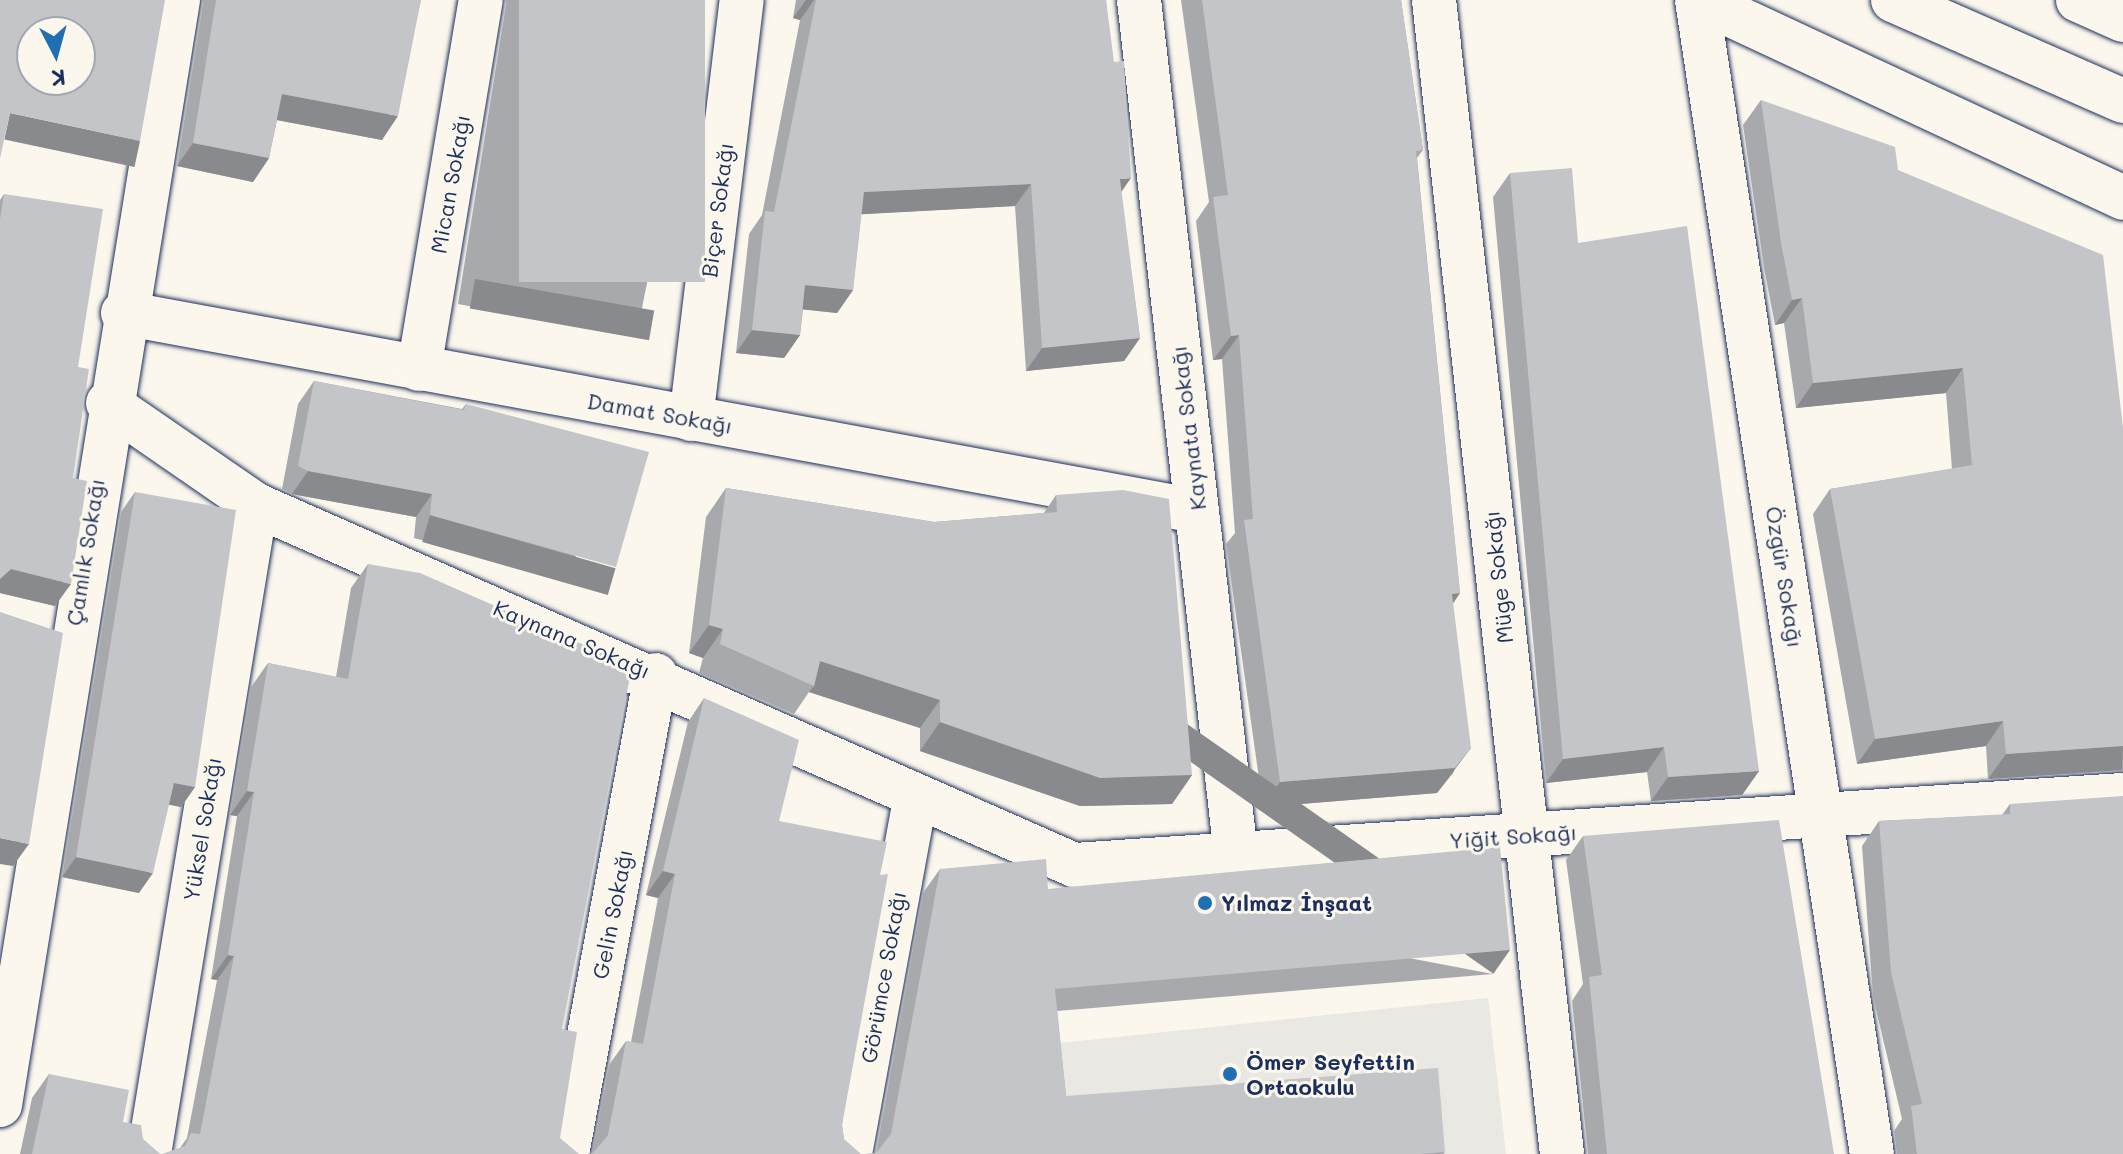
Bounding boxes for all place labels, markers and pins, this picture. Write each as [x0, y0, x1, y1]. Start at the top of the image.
place label: Yılmaz İnşaat [1221, 890, 1372, 916]
marker: Yılmaz İnşaat [1196, 894, 1214, 912]
place label: Ömer Seyfettin Ortaokulu [1246, 1048, 1415, 1100]
marker: Ömer Seyfettin Ortaokulu [1221, 1065, 1239, 1083]

